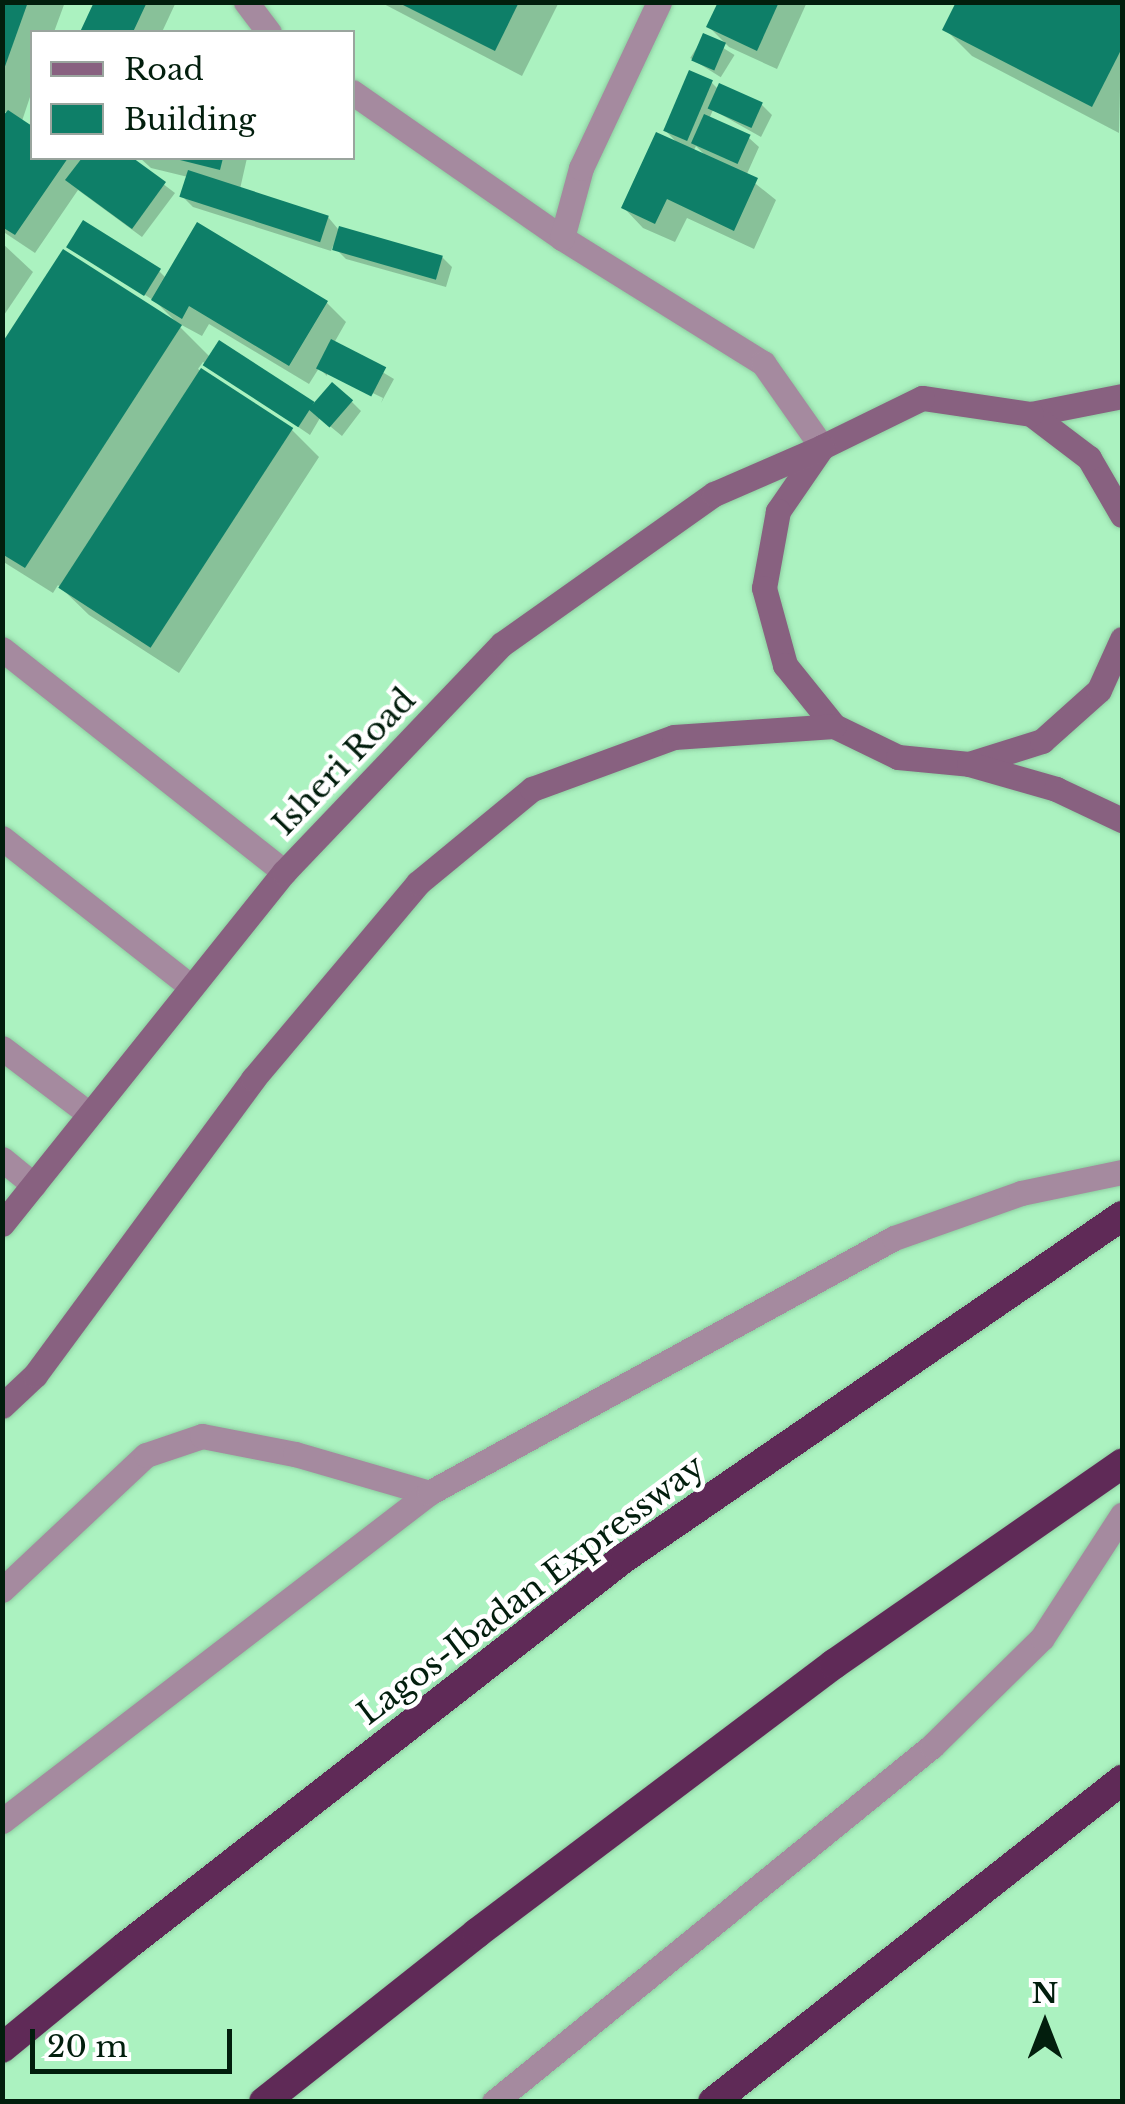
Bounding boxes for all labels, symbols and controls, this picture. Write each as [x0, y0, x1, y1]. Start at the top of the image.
legend [30, 30, 355, 160]
text: Road [124, 51, 204, 88]
text: Building [124, 101, 256, 138]
street label: Isheri Road [265, 681, 423, 843]
street label: Lagos-Ibadan Expressway [350, 1447, 712, 1733]
north arrow [995, 1974, 1095, 2074]
text: N [1032, 1976, 1058, 2011]
scale bar [35, 2009, 238, 2071]
text: 20 m [47, 2028, 128, 2065]

